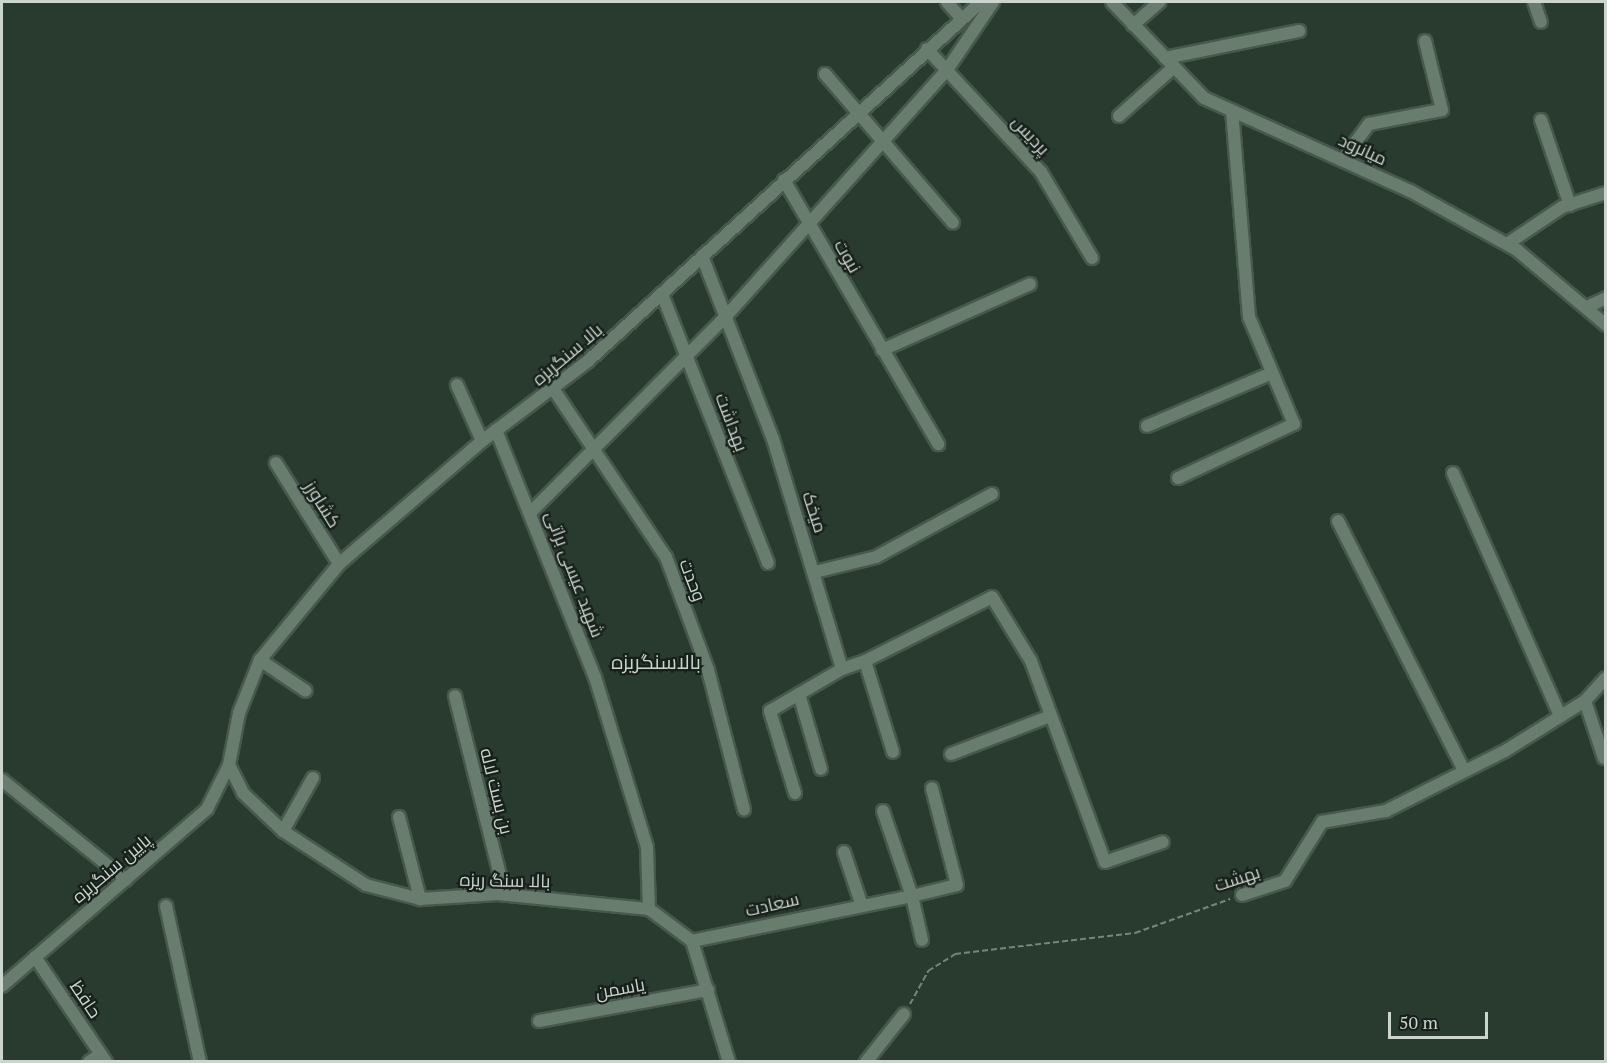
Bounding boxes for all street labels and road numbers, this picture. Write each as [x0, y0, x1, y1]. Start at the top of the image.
street label: پردیس [1007, 111, 1055, 159]
street label: میانرود [1335, 128, 1391, 170]
street label: نبوت [830, 236, 866, 276]
street label: بالا سنگریزه [527, 318, 607, 390]
street label: بهداشت [711, 390, 753, 454]
street label: کشاورز [300, 477, 346, 531]
street label: میخک [798, 488, 832, 536]
street label: شهید عیسی براتی [541, 508, 609, 640]
street label: وحدت [675, 556, 711, 604]
street label: بن بست لاله [476, 746, 518, 836]
street label: پایین سنگریزه [67, 829, 155, 907]
street label: بهشت [1211, 860, 1263, 896]
street label: بالا سنگ ریزه [459, 868, 551, 892]
street label: سعادت [743, 887, 801, 921]
street label: یاسمن [594, 973, 646, 1003]
street label: حافظ [66, 976, 106, 1022]

